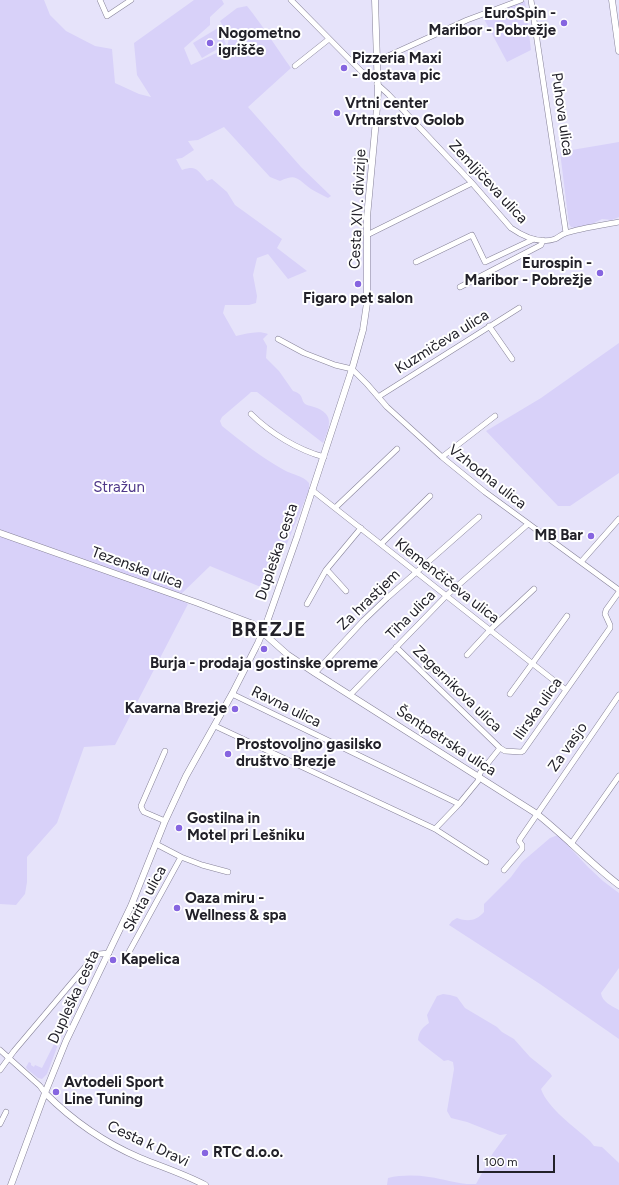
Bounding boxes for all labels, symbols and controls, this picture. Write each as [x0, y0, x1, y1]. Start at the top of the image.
place label: EuroSpin - Maribor - Pobrežje [429, 5, 556, 40]
marker: EuroSpin - Maribor - Pobrežje [559, 18, 569, 28]
place label: Nogometno igrišče [218, 25, 301, 60]
marker: Nogometno igrišče [205, 38, 215, 48]
place label: Pizzeria Maxi - dostava pic [352, 50, 442, 85]
marker: Pizzeria Maxi - dostava pic [339, 63, 349, 73]
street label: Puhova ulica [547, 71, 577, 157]
place label: Vrtni center Vrtnarstvo Golob [345, 95, 464, 130]
marker: Vrtni center Vrtnarstvo Golob [332, 108, 342, 118]
street label: Zemljičeva ulica [445, 137, 531, 227]
street label: Cesta XIV. divizije [346, 149, 370, 269]
place label: Eurospin - Maribor - Pobrežje [465, 255, 592, 290]
marker: Eurospin - Maribor - Pobrežje [595, 268, 605, 278]
marker: Figaro pet salon [353, 279, 363, 289]
place label: Figaro pet salon [303, 290, 413, 308]
street label: Kuzmičeva ulica [392, 306, 492, 378]
street label: Vzhodna ulica [444, 441, 530, 513]
park label: Stražun [93, 479, 145, 497]
street label: Dupleška cesta [252, 501, 302, 603]
place label: MB Bar [535, 527, 583, 545]
marker: MB Bar [586, 531, 596, 541]
street label: Klemenčičeva ulica [391, 535, 503, 627]
street label: Tezenska ulica [89, 543, 185, 593]
street label: Za hrastjem [334, 566, 404, 634]
street label: Tiha ulica [383, 587, 439, 643]
district label: BREZJE [232, 619, 306, 641]
street label: Zagernikova ulica [409, 642, 505, 736]
marker: Burja - prodaja gostinske opreme [259, 644, 269, 654]
place label: Burja - prodaja gostinske opreme [150, 655, 378, 673]
street label: Ilirska ulica [510, 674, 566, 744]
street label: Ravna ulica [248, 682, 324, 732]
place label: Kavarna Brezje [125, 700, 227, 718]
street label: Šentpetrska ulica [393, 702, 499, 780]
marker: Kavarna Brezje [230, 704, 240, 714]
street label: Za vasjo [545, 719, 591, 775]
place label: Prostovoljno gasilsko društvo Brezje [236, 736, 381, 771]
marker: Prostovoljno gasilsko društvo Brezje [223, 749, 233, 759]
place label: Gostilna in Motel pri Lešniku [187, 810, 305, 845]
marker: Gostilna in Motel pri Lešniku [174, 823, 184, 833]
street label: Skrita ulica [119, 863, 171, 935]
place label: Oaza miru - Wellness & spa [185, 890, 286, 925]
marker: Oaza miru - Wellness & spa [172, 903, 182, 913]
street label: Dupleška cesta [44, 947, 104, 1047]
place label: Kapelica [121, 951, 180, 969]
marker: Kapelica [108, 955, 118, 965]
place label: Avtodeli Sport Line Tuning [64, 1074, 164, 1109]
marker: Avtodeli Sport Line Tuning [51, 1087, 61, 1097]
street label: Cesta k Dravi [104, 1117, 192, 1171]
place label: RTC d.o.o. [213, 1144, 283, 1162]
scale bar [479, 1147, 557, 1173]
marker: RTC d.o.o. [200, 1148, 210, 1158]
text: 100 m [484, 1155, 518, 1169]

